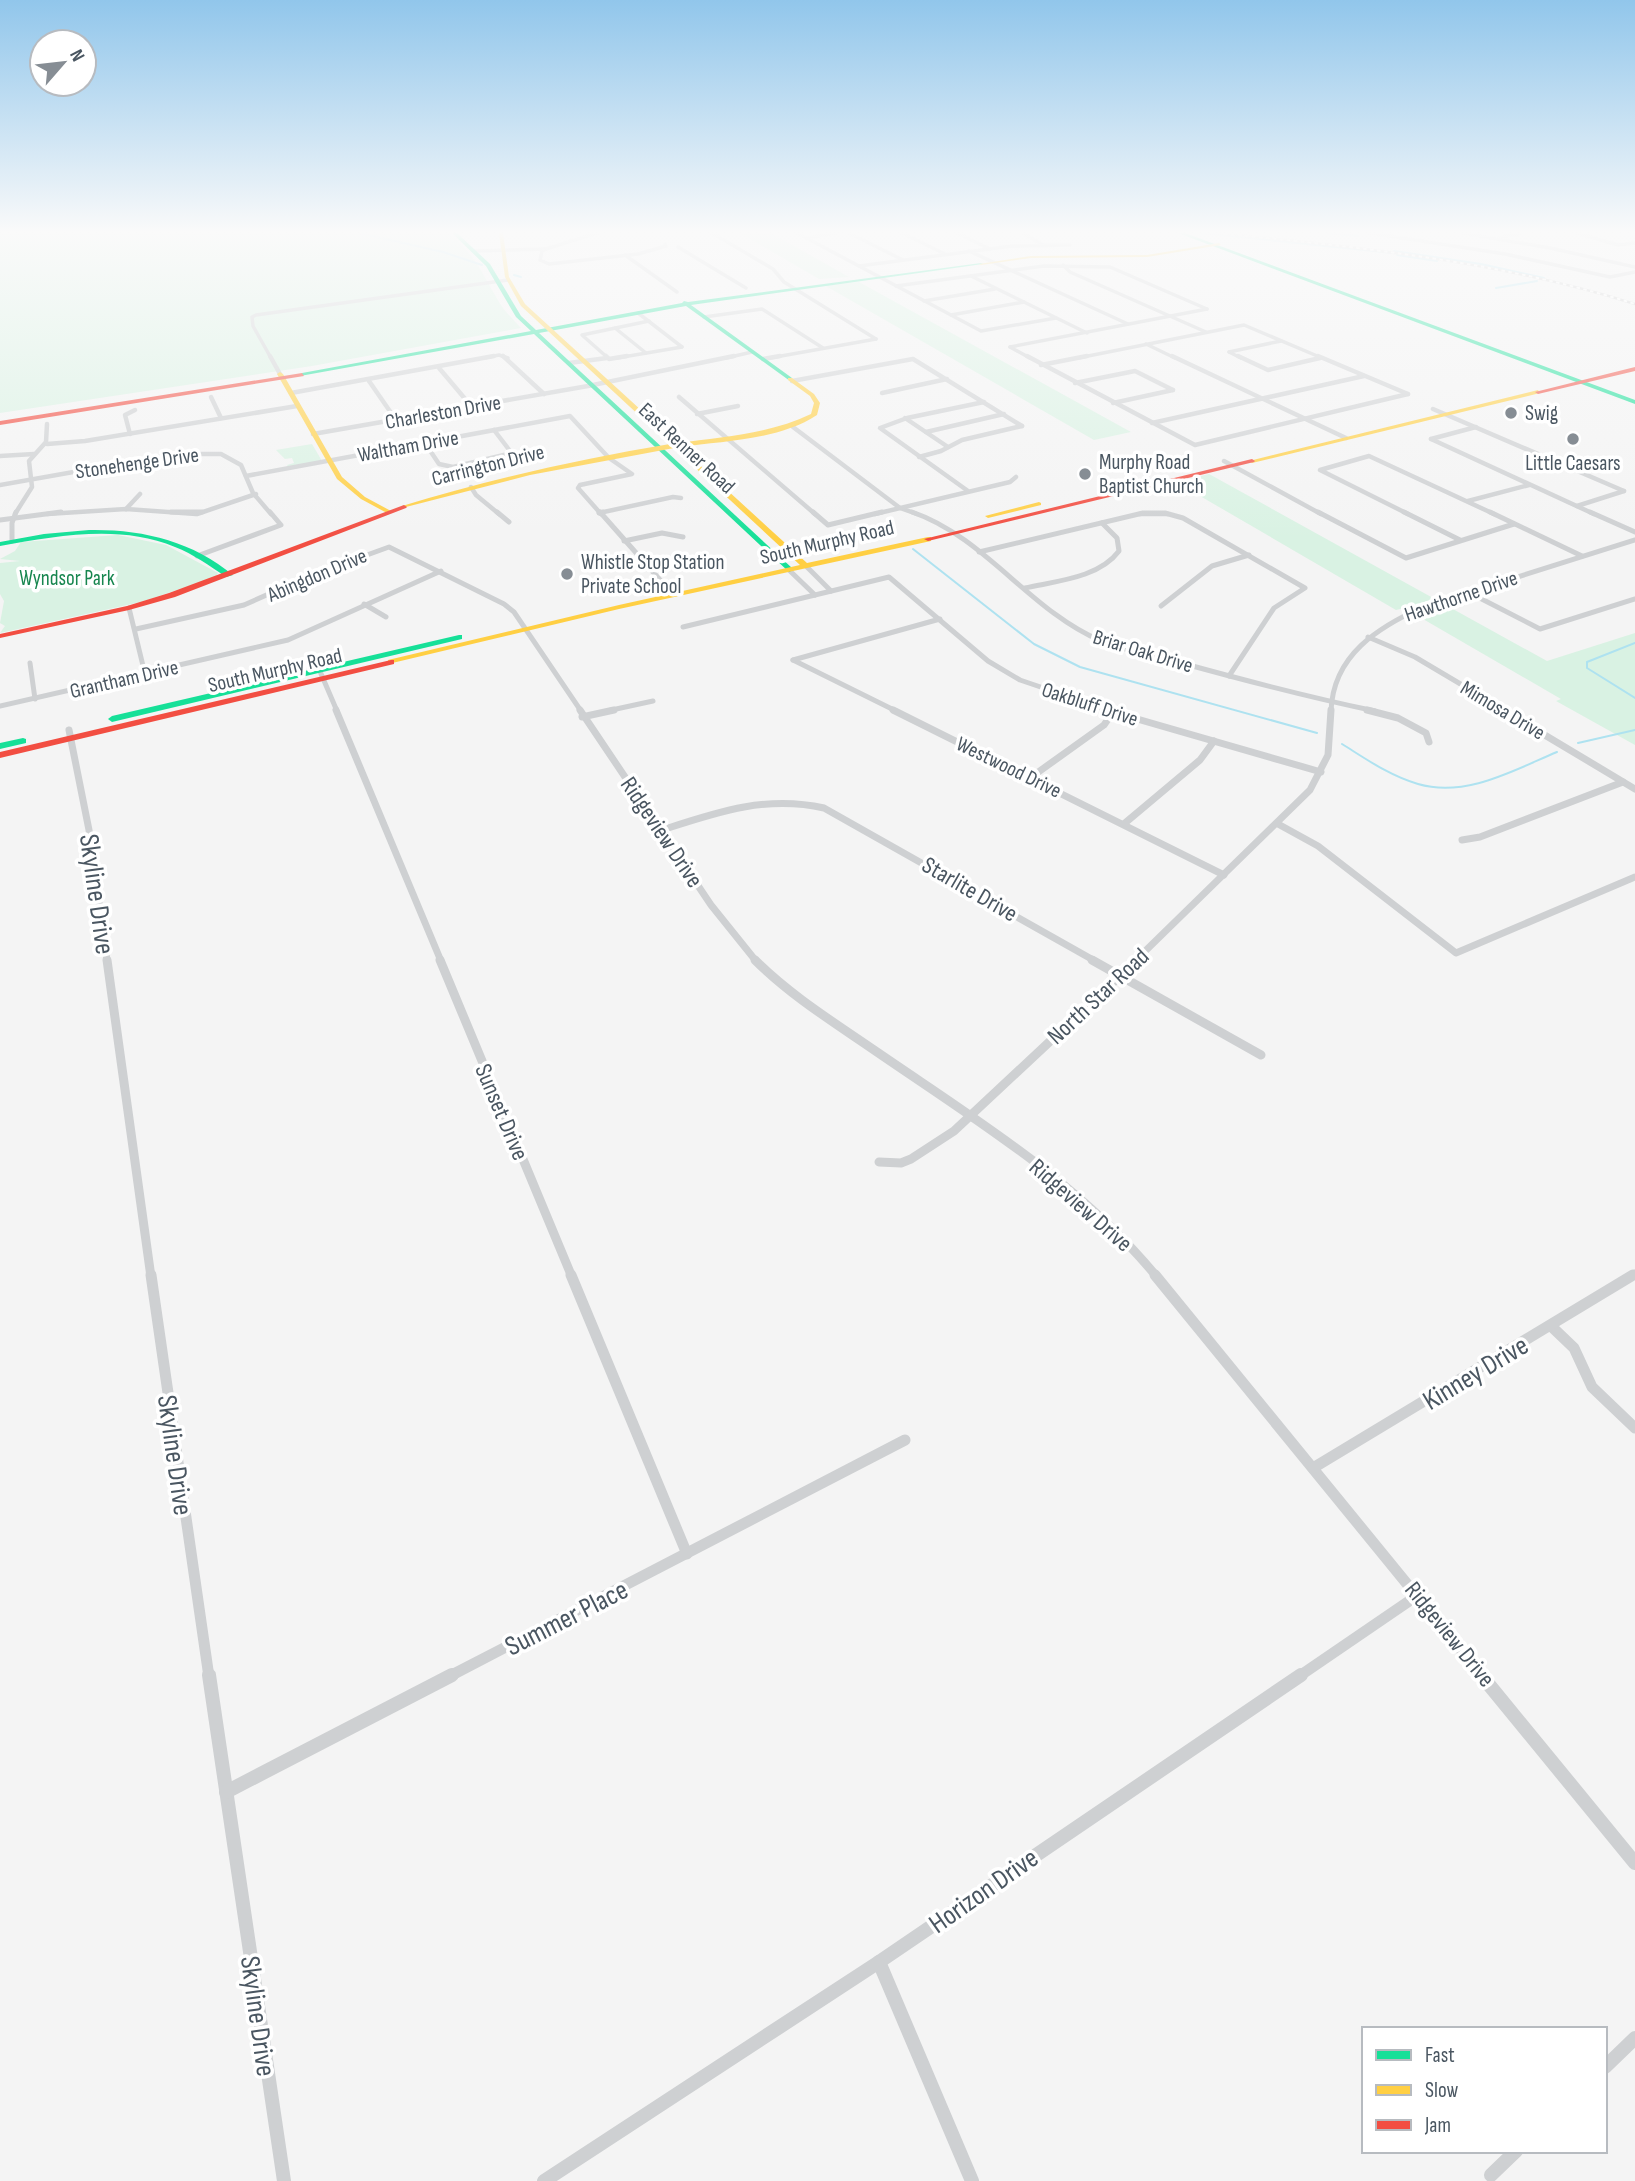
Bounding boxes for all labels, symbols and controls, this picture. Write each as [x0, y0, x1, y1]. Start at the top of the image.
north arrow [28, 28, 98, 98]
text: N [64, 46, 89, 66]
street label: Charleston Drive [383, 390, 503, 435]
street label: East Renner Road [633, 397, 740, 499]
place label: Swig [1525, 401, 1558, 426]
marker: Swig [1503, 405, 1519, 421]
street label: Waltham Drive [356, 425, 461, 468]
marker: Little Caesars [1565, 431, 1581, 447]
street label: Carrington Drive [429, 439, 547, 492]
street label: Stonehenge Drive [74, 442, 200, 485]
place label: Murphy Road Baptist Church [1099, 450, 1204, 499]
place label: Little Caesars [1525, 451, 1621, 476]
marker: Murphy Road Baptist Church [1077, 466, 1093, 482]
street label: South Murphy Road [758, 515, 896, 570]
street label: Abingdon Drive [263, 543, 371, 608]
place label: Whistle Stop Station Private School [581, 550, 725, 599]
street label: Hawthorne Drive [1401, 565, 1521, 627]
park label: Wyndsor Park [19, 566, 115, 591]
marker: Whistle Stop Station Private School [559, 566, 575, 582]
street label: Briar Oak Drive [1090, 624, 1196, 678]
street label: South Murphy Road [206, 643, 344, 698]
street label: Grantham Drive [68, 655, 181, 704]
street label: Mimosa Drive [1456, 675, 1550, 745]
street label: Oakbluff Drive [1039, 677, 1141, 732]
street label: Westwood Drive [952, 731, 1065, 804]
street label: Ridgeview Drive [614, 772, 709, 893]
street label: Skyline Drive [72, 832, 121, 956]
street label: Starlite Drive [917, 850, 1023, 928]
street label: North Star Road [1042, 942, 1155, 1051]
street label: Sunset Drive [468, 1060, 535, 1165]
street label: Ridgeview Drive [1023, 1153, 1138, 1258]
street label: Kinney Drive [1417, 1329, 1534, 1418]
street label: Skyline Drive [150, 1393, 199, 1517]
street label: Summer Place [500, 1573, 634, 1663]
street label: Ridgeview Drive [1398, 1576, 1501, 1693]
street label: Horizon Drive [923, 1842, 1045, 1941]
street label: Skyline Drive [233, 1954, 282, 2078]
legend [1362, 2027, 1607, 2153]
text: Fast [1425, 2043, 1455, 2068]
text: Slow [1425, 2078, 1459, 2103]
text: Jam [1424, 2113, 1451, 2138]

